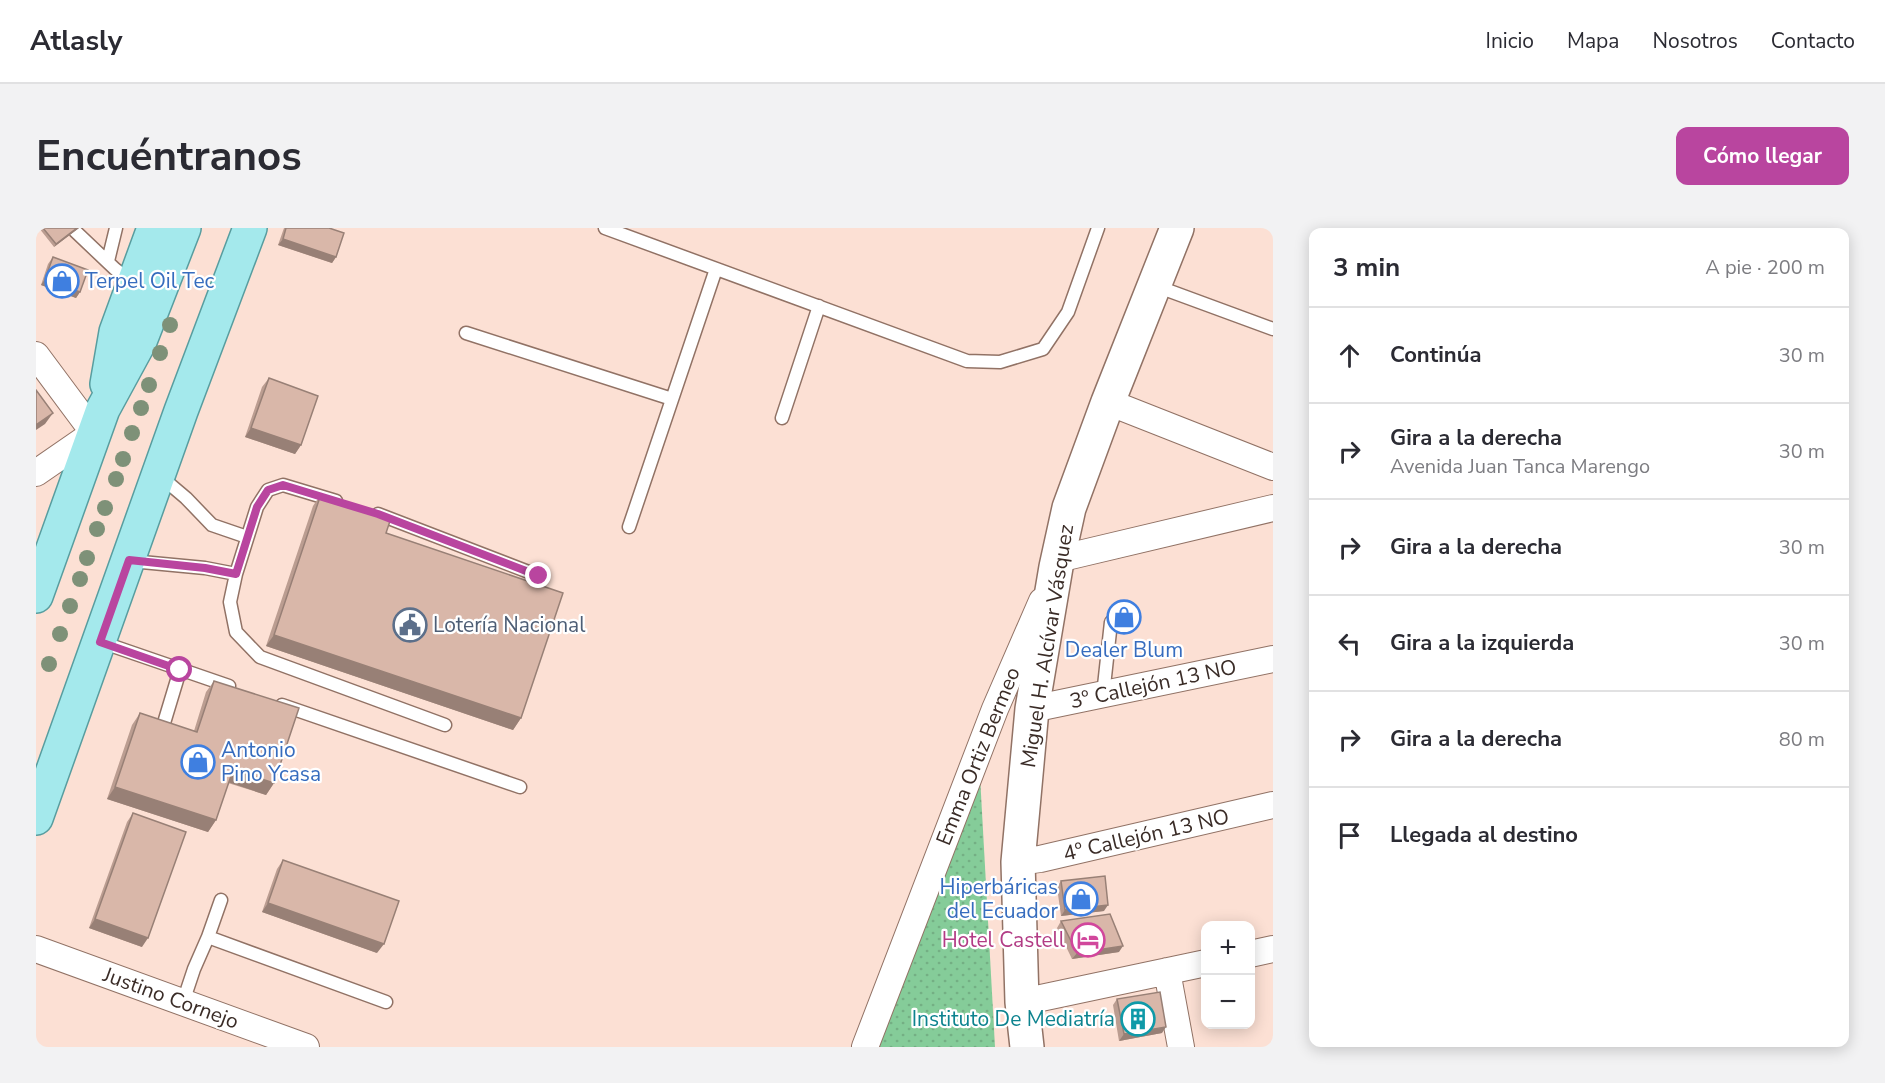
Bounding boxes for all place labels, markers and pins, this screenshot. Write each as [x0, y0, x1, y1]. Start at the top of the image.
shop icon: Terpel Oil Tec [44, 263, 80, 299]
place label: Terpel Oil Tec [85, 267, 215, 295]
shop icon: Dealer Blum [1106, 599, 1142, 635]
public building icon: Lotería Nacional [392, 607, 428, 643]
place label: Lotería Nacional [433, 611, 586, 639]
place label: Dealer Blum [1065, 636, 1183, 664]
place label: Antonio Pino Ycasa [221, 736, 321, 788]
shop icon: Antonio Pino Ycasa [180, 744, 216, 780]
place label: Hiperbáricas del Ecuador [940, 873, 1058, 925]
shop icon: Hiperbáricas del Ecuador [1063, 881, 1099, 917]
hotel icon: Hotel Castell [1070, 922, 1106, 958]
place label: Hotel Castell [942, 926, 1066, 954]
building icon: Instituto De Mediatría [1120, 1001, 1156, 1037]
place label: Instituto De Mediatría [912, 1005, 1115, 1033]

